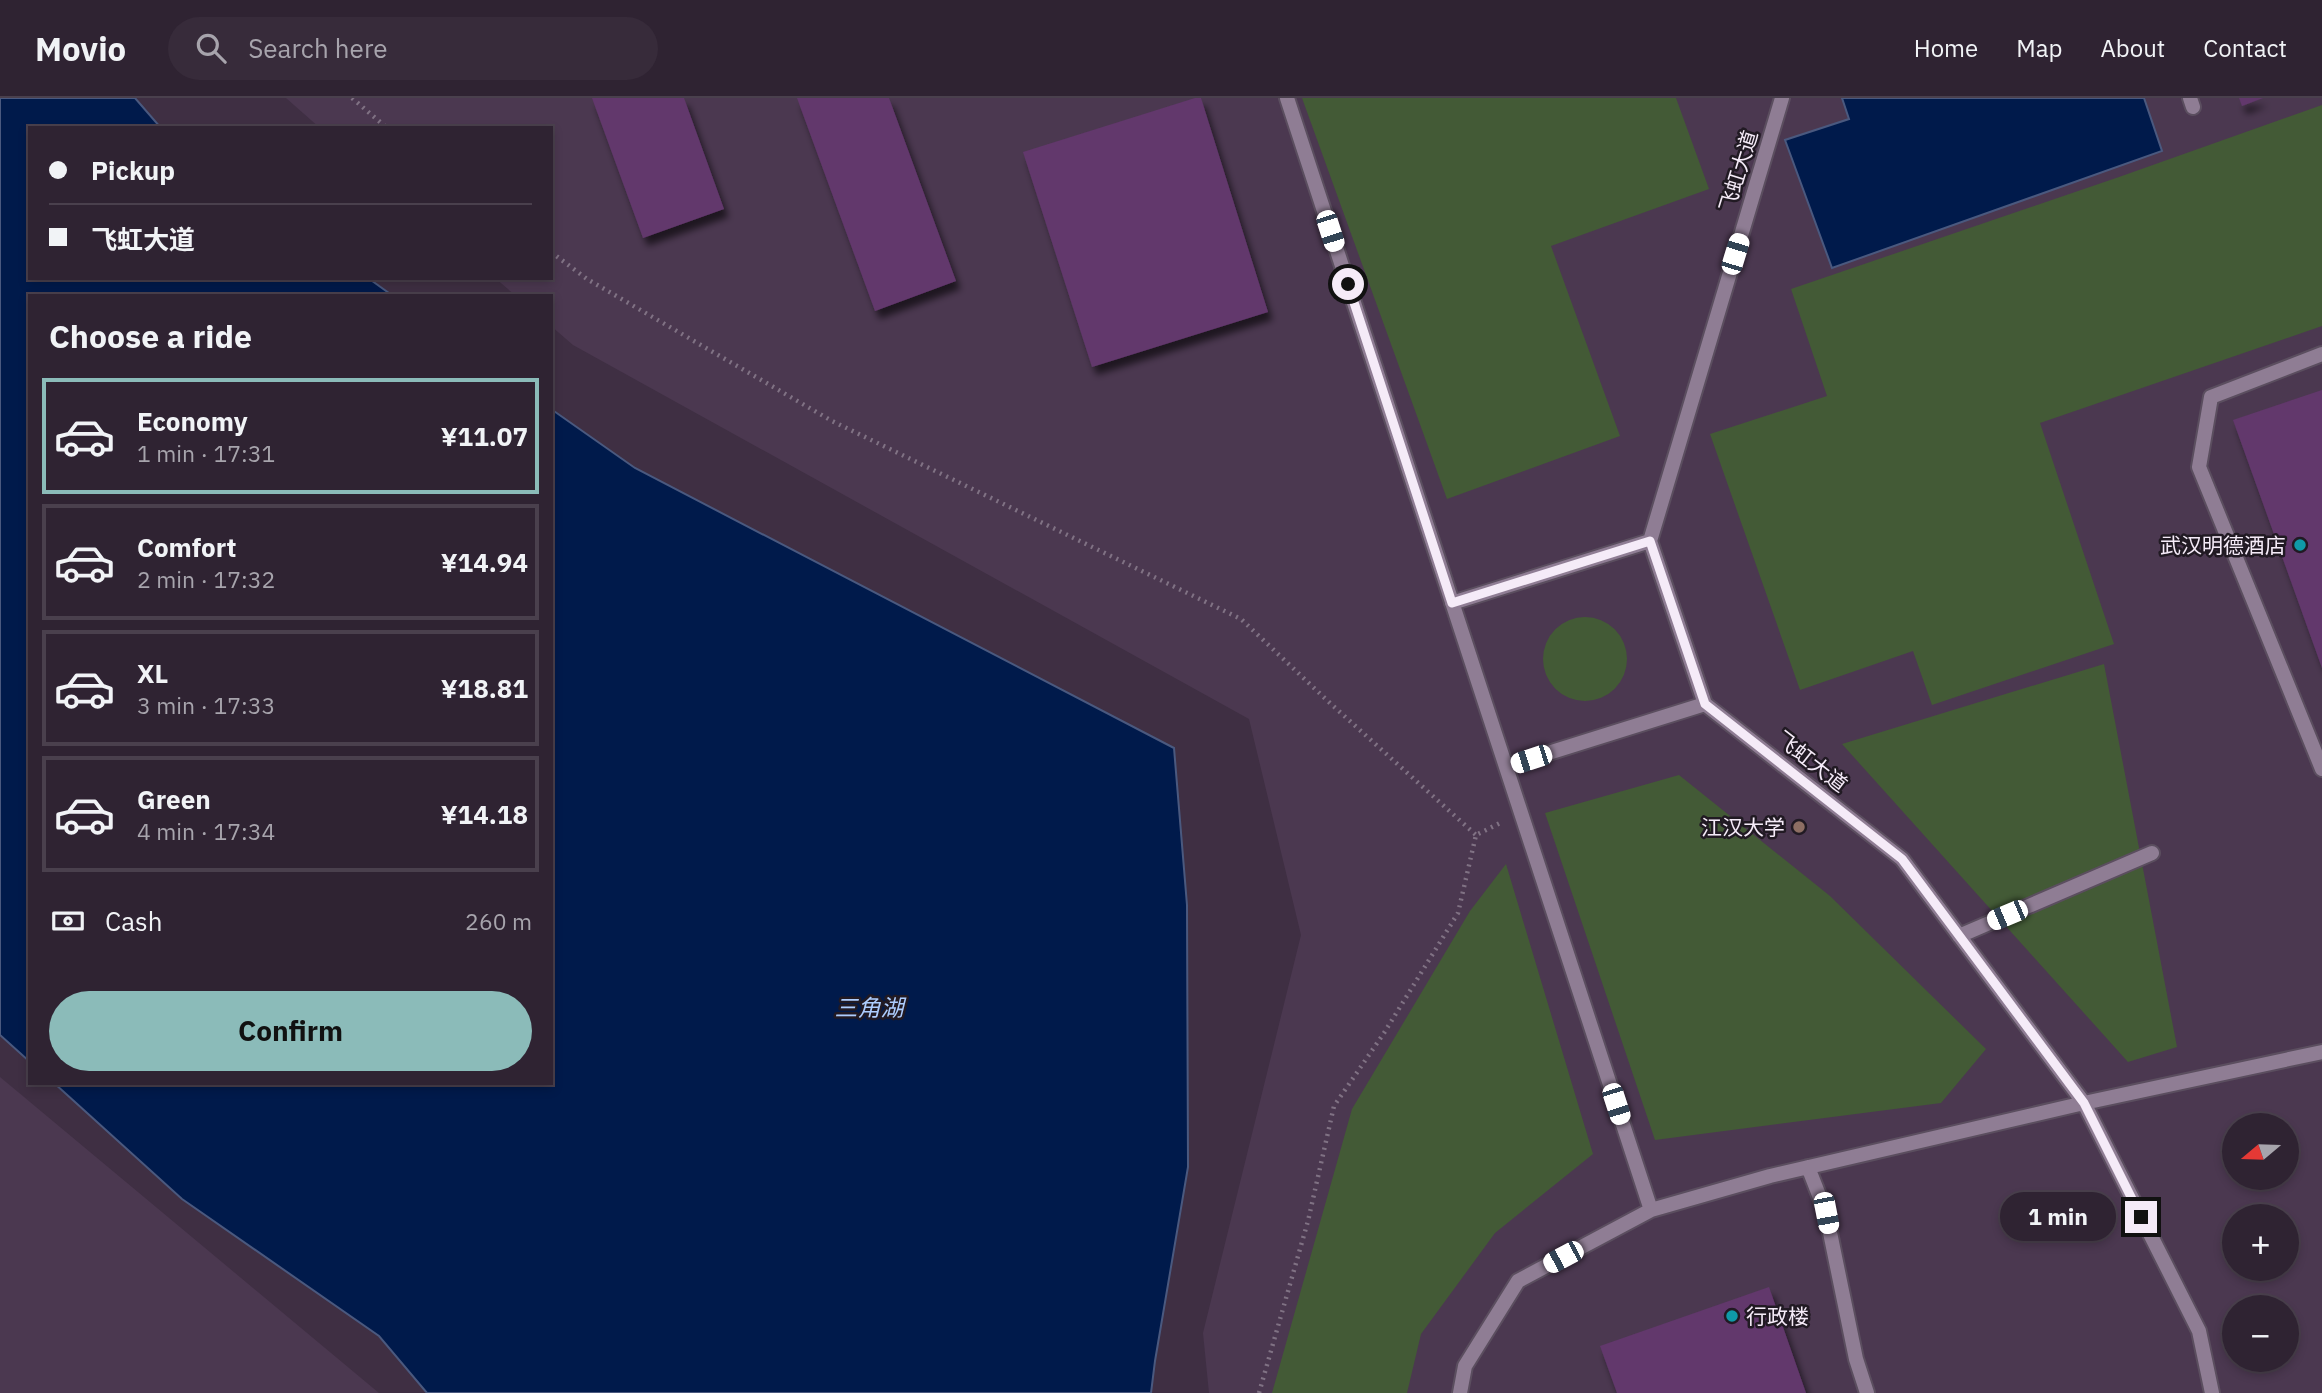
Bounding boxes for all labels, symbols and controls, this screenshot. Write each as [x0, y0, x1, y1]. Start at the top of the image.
search box [168, 17, 658, 80]
text: Movio [35, 27, 126, 70]
icon: search [192, 29, 230, 67]
text: Search here [248, 31, 388, 65]
text: Home [1914, 32, 1978, 64]
text: Map [2016, 32, 2062, 64]
text: About [2100, 32, 2165, 64]
text: Contact [2203, 32, 2287, 64]
street label: 飞虹大道 [1712, 127, 1764, 215]
text: Pickup [91, 153, 175, 187]
car [1314, 208, 1347, 254]
text: 飞虹大道 [91, 222, 195, 256]
car [1719, 231, 1752, 277]
route start [1332, 268, 1364, 300]
text: Choose a ride [49, 315, 252, 357]
text: Economy [137, 404, 248, 438]
icon: car [53, 405, 116, 468]
text: ¥11.07 [441, 419, 528, 453]
text: 1 min · 17:31 [137, 438, 275, 468]
text: Comfort [137, 530, 236, 564]
icon: car [53, 531, 116, 594]
place label: 武汉明德酒店 [2160, 531, 2286, 559]
marker: 武汉明德酒店 [2292, 537, 2308, 553]
text: ¥14.94 [441, 545, 528, 579]
text: 2 min · 17:32 [137, 564, 275, 594]
text: XL [137, 656, 168, 690]
icon: car [53, 657, 116, 720]
text: ¥18.81 [441, 671, 528, 705]
text: 3 min · 17:33 [137, 690, 275, 720]
street label: 飞虹大道 [1770, 724, 1854, 798]
car [1508, 743, 1555, 775]
text: Green [137, 782, 211, 816]
icon: car [53, 783, 116, 846]
text: ¥14.18 [441, 797, 528, 831]
place label: 江汉大学 [1701, 813, 1785, 841]
text: 4 min · 17:34 [137, 816, 275, 846]
marker: 江汉大学 [1791, 819, 1807, 835]
car [1984, 897, 2031, 933]
icon: cash [49, 902, 87, 940]
text: Cash [105, 904, 162, 938]
text: 260 m [465, 906, 532, 936]
button: Confirm [49, 991, 532, 1071]
water label: 三角湖 [835, 992, 907, 1022]
car [1600, 1081, 1633, 1127]
north arrow [2222, 1113, 2300, 1190]
map controls [2222, 1113, 2299, 1372]
car [1812, 1190, 1841, 1236]
callout: 1 min [2001, 1192, 2116, 1242]
text: 1 min [2028, 1201, 2088, 1231]
route end [2125, 1201, 2157, 1233]
button: + [2222, 1204, 2299, 1281]
car [1540, 1238, 1587, 1276]
button: − [2222, 1295, 2299, 1372]
place label: 行政楼 [1746, 1302, 1809, 1330]
marker: 行政楼 [1724, 1308, 1740, 1324]

